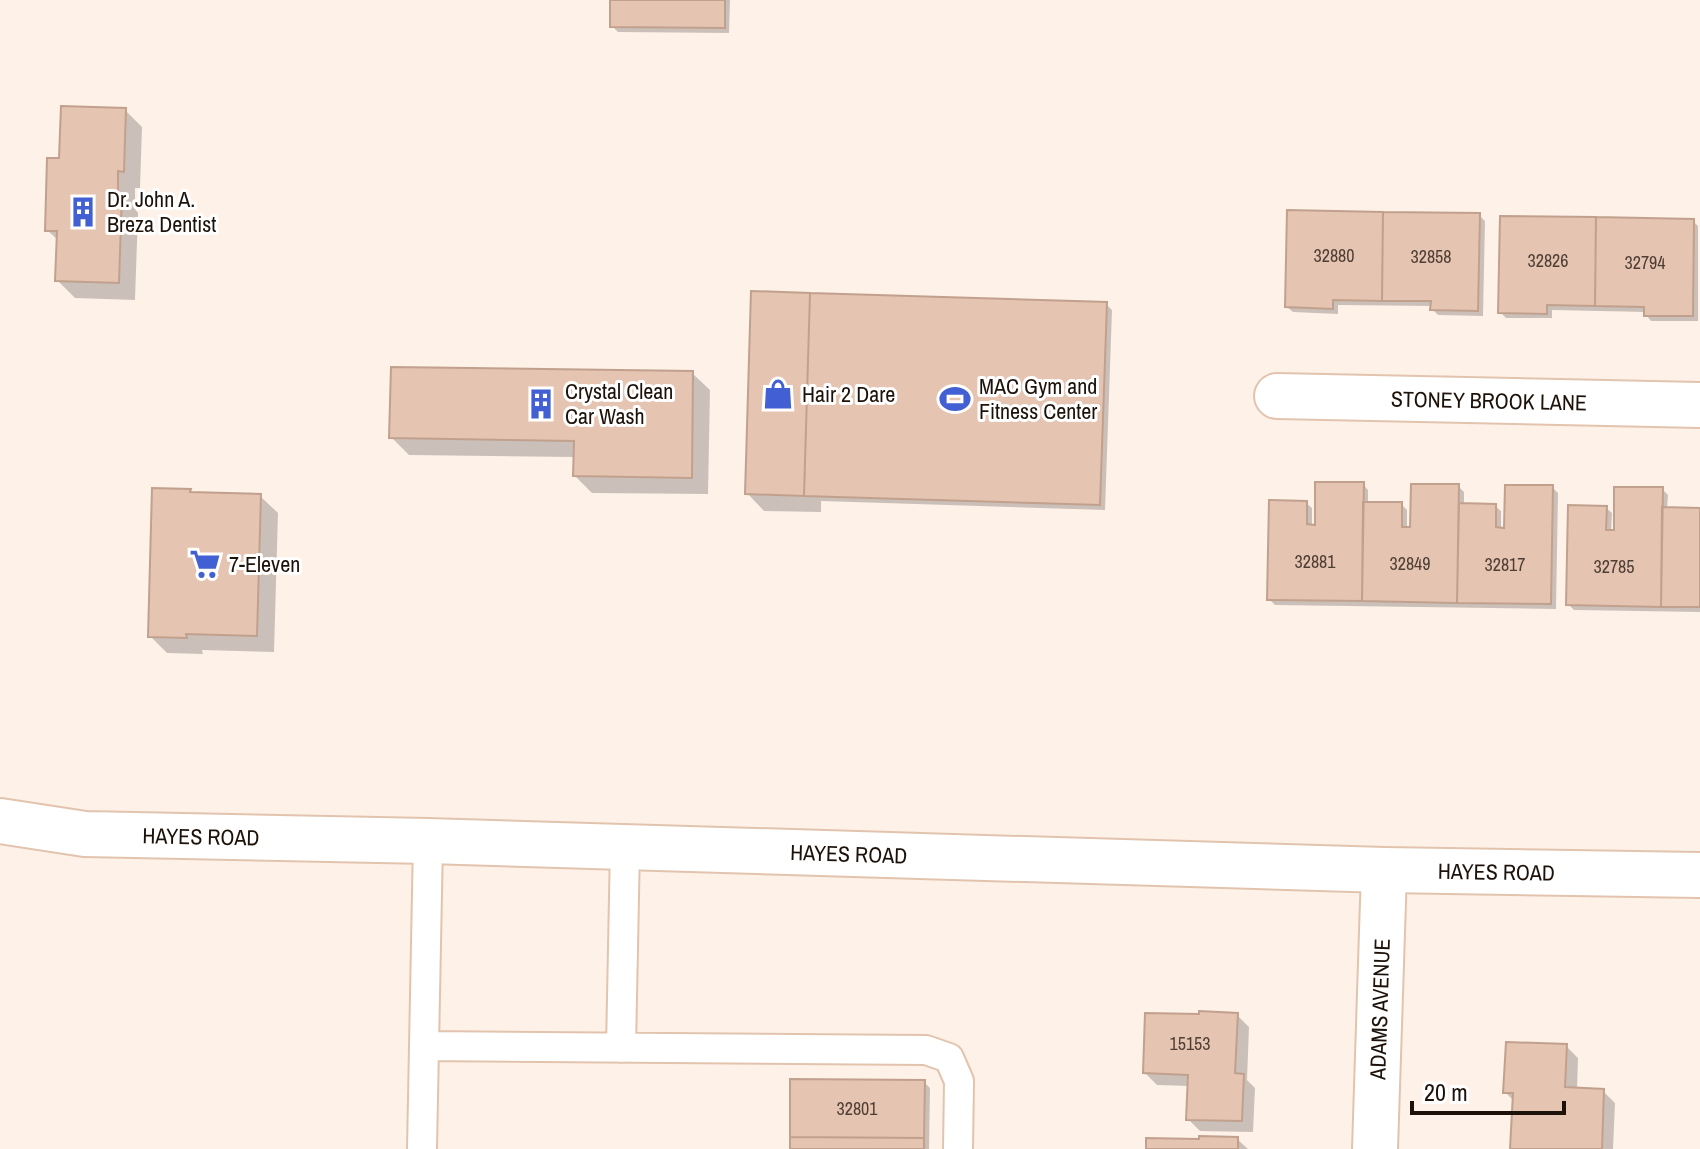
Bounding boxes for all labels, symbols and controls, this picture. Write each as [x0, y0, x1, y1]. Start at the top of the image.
place label: Dr. John A. Breza Dentist [107, 184, 216, 239]
building icon: Dr. John A. Breza Dentist [66, 195, 100, 229]
house number: 32880 [1313, 243, 1355, 268]
house number: 32858 [1410, 244, 1452, 269]
house number: 32826 [1527, 248, 1569, 273]
house number: 32794 [1624, 250, 1666, 275]
place label: MAC Gym and Fitness Center [979, 371, 1097, 426]
place label: Crystal Clean Car Wash [565, 376, 673, 431]
shop icon: Hair 2 Dare [761, 377, 795, 411]
place label: Hair 2 Dare [802, 379, 895, 409]
sports icon: MAC Gym and Fitness Center [938, 382, 972, 416]
street label: STONEY BROOK LANE [1391, 383, 1587, 418]
building icon: Crystal Clean Car Wash [524, 387, 558, 421]
supermarket icon: 7-Eleven [188, 547, 222, 581]
place label: 7-Eleven [229, 549, 300, 579]
house number: 32881 [1294, 549, 1336, 574]
house number: 32849 [1389, 551, 1431, 576]
house number: 32817 [1484, 552, 1526, 577]
house number: 32785 [1593, 554, 1635, 579]
street label: HAYES ROAD [142, 820, 260, 853]
street label: HAYES ROAD [790, 837, 908, 871]
street label: HAYES ROAD [1438, 856, 1555, 888]
street label: ADAMS AVENUE [1362, 938, 1397, 1081]
house number: 15153 [1169, 1031, 1211, 1056]
scale bar [1412, 1065, 1564, 1115]
text: 20 m [1424, 1076, 1468, 1108]
house number: 32801 [836, 1096, 878, 1121]

